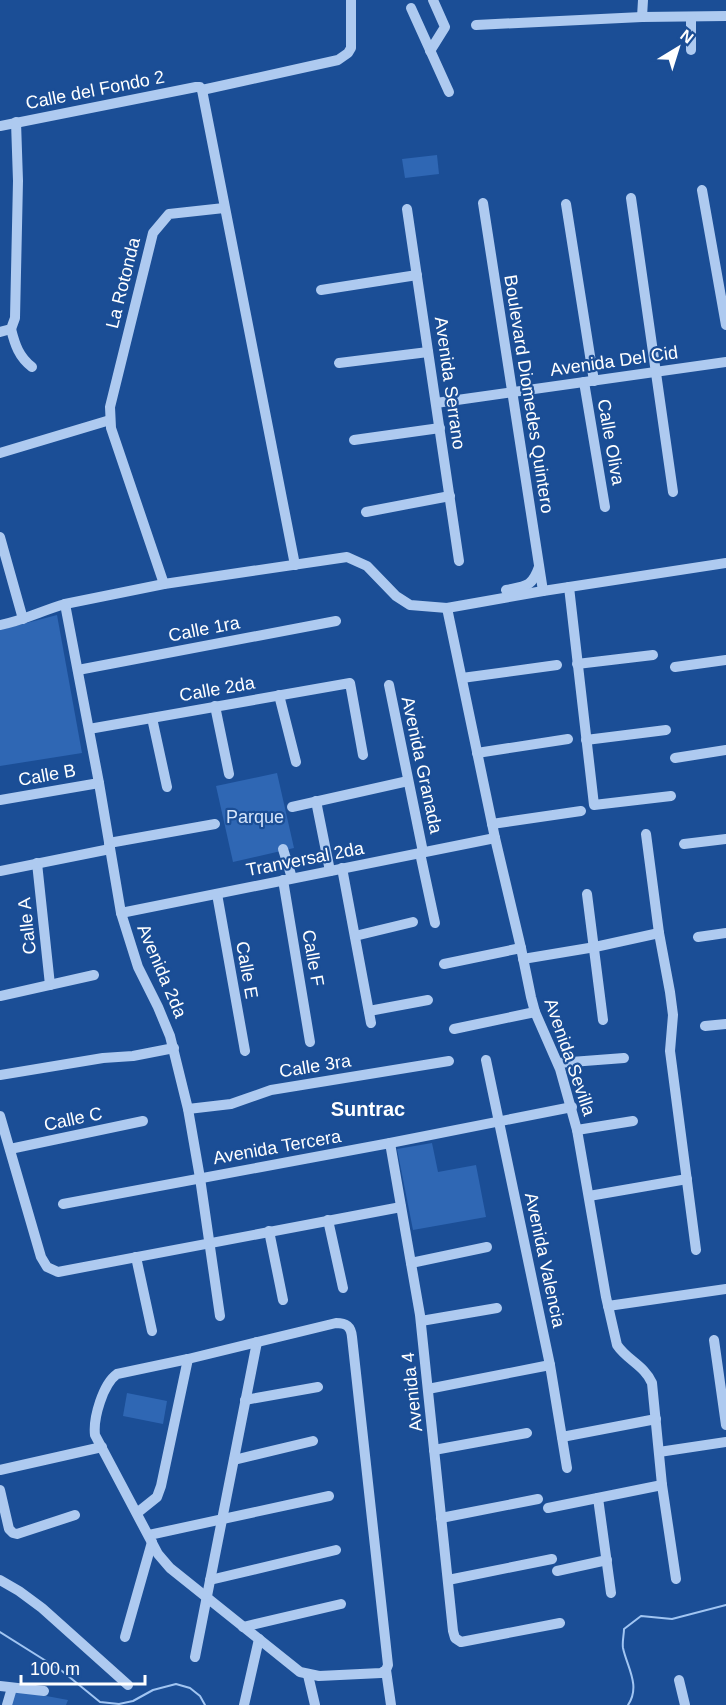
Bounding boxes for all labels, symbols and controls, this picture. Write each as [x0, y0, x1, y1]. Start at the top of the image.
north arrow [648, 18, 708, 78]
text: N [677, 26, 697, 47]
street label: Calle del Fondo 2 [24, 67, 166, 113]
street label: La Rotonda [102, 234, 144, 331]
street label: Boulevard Diomedes Quintero [500, 273, 558, 515]
street label: Avenida Serrano [431, 315, 469, 451]
street label: Avenida Del Cid [549, 342, 679, 380]
street label: Calle Oliva [594, 397, 629, 488]
street label: Calle 1ra [167, 612, 242, 646]
street label: Calle 2da [178, 672, 257, 705]
street label: Avenida Granada [398, 695, 447, 836]
street label: Calle B [17, 760, 77, 790]
park label: Parque [226, 807, 284, 827]
street label: Tranversal 2da [244, 838, 366, 880]
street label: Calle A [14, 897, 40, 955]
street label: Avenida 2da [133, 921, 191, 1022]
street label: Calle F [298, 928, 328, 988]
street label: Calle E [232, 940, 262, 1000]
street label: Avenida Sevilla [541, 996, 600, 1119]
street label: Calle 3ra [278, 1050, 353, 1082]
district label: Suntrac [331, 1098, 405, 1120]
street label: Calle C [42, 1103, 104, 1135]
street label: Avenida Tercera [212, 1126, 343, 1168]
street label: Avenida Valencia [521, 1191, 569, 1330]
street label: Avenida 4 [398, 1351, 426, 1433]
scale bar [21, 1648, 146, 1686]
text: 100 m [30, 1659, 80, 1679]

